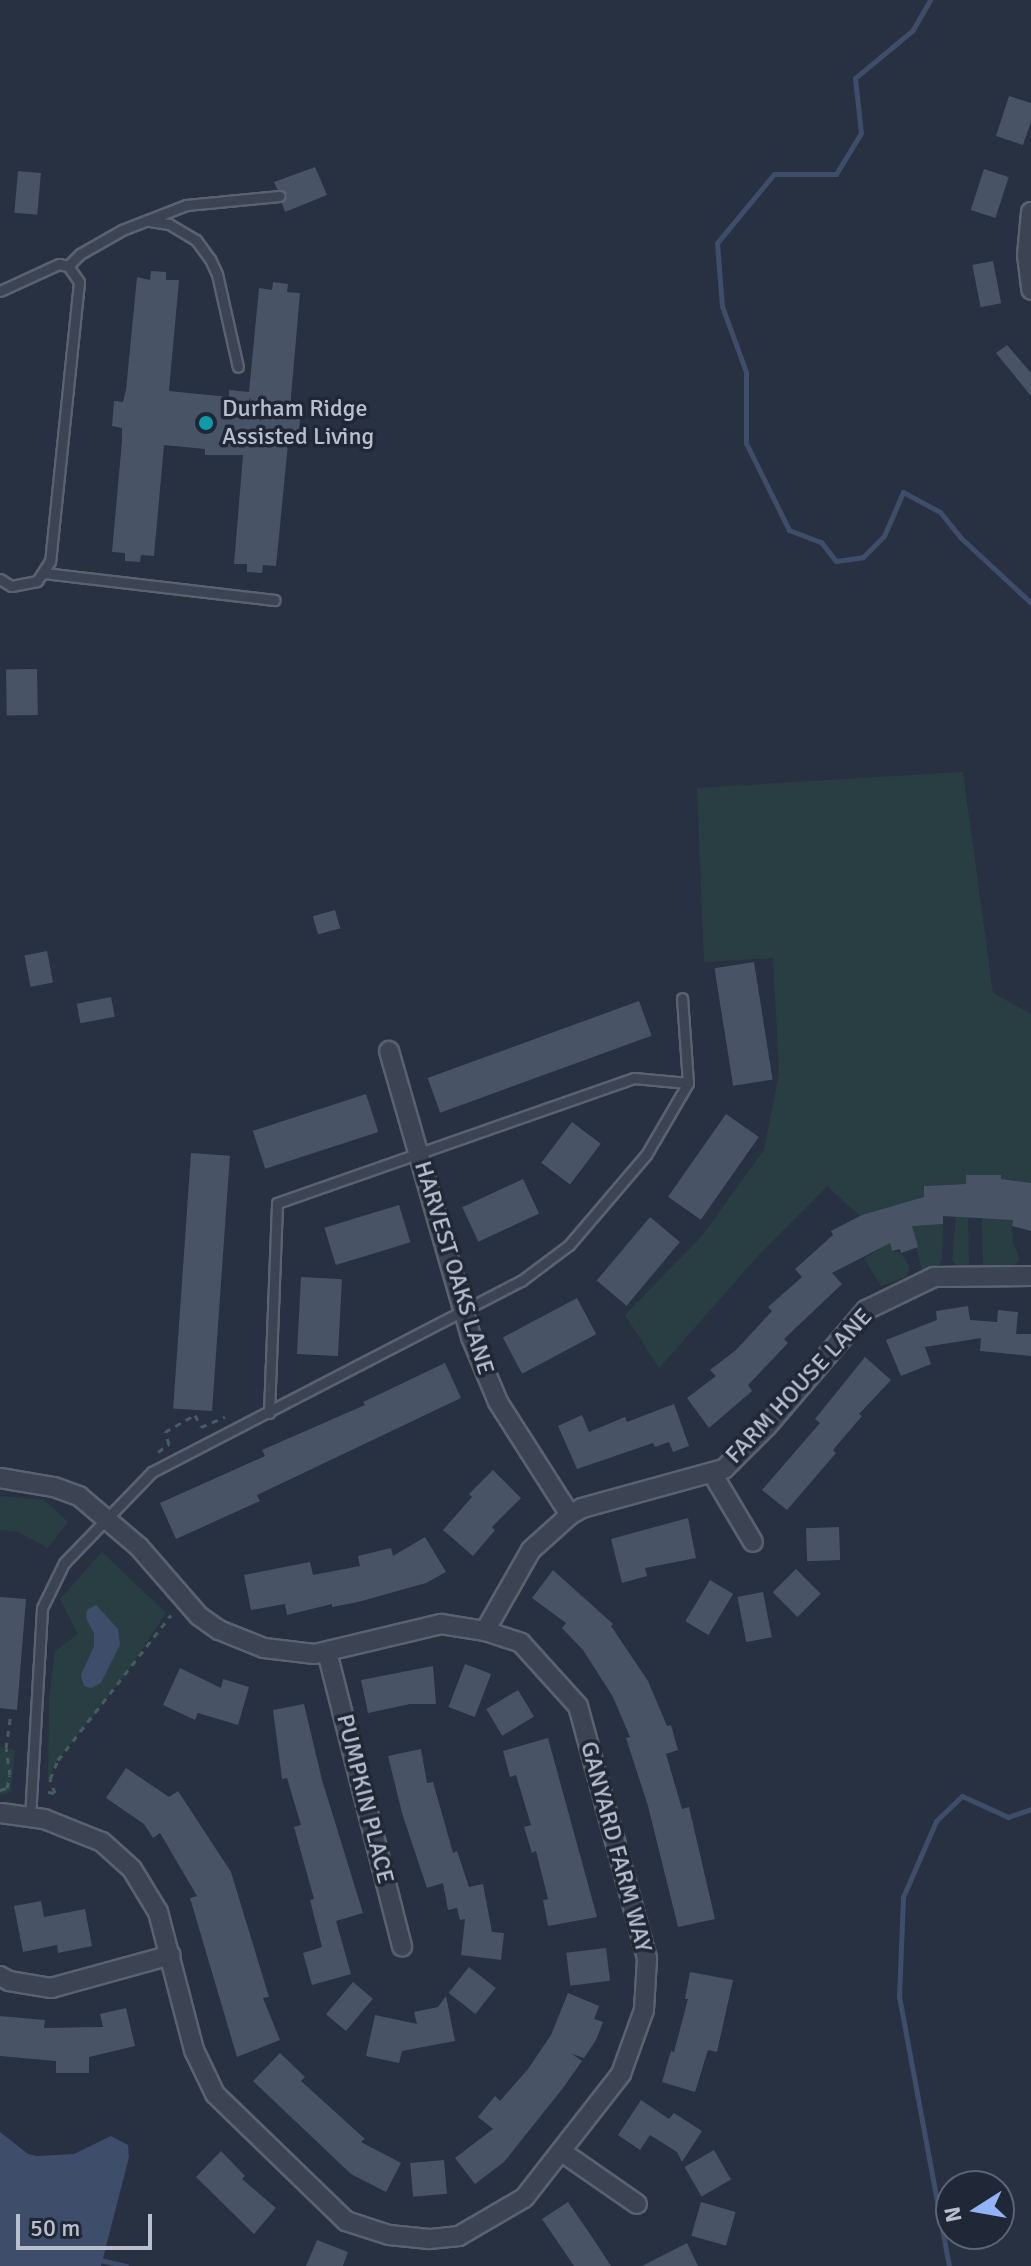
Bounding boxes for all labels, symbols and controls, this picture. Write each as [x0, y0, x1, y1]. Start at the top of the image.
place label: Durham Ridge Assisted Living [222, 395, 374, 451]
marker: Durham Ridge Assisted Living [197, 414, 215, 432]
street label: HARVEST OAKS LANE [408, 1158, 500, 1378]
street label: FARM HOUSE LANE [720, 1302, 878, 1470]
street label: PUMPKIN PLACE [330, 1711, 400, 1887]
street label: GANYARD FARM WAY [574, 1738, 658, 1956]
north arrow [935, 2170, 1015, 2250]
scale bar [20, 2198, 156, 2248]
text: N [938, 2204, 968, 2224]
text: 50 m [30, 2213, 80, 2243]

